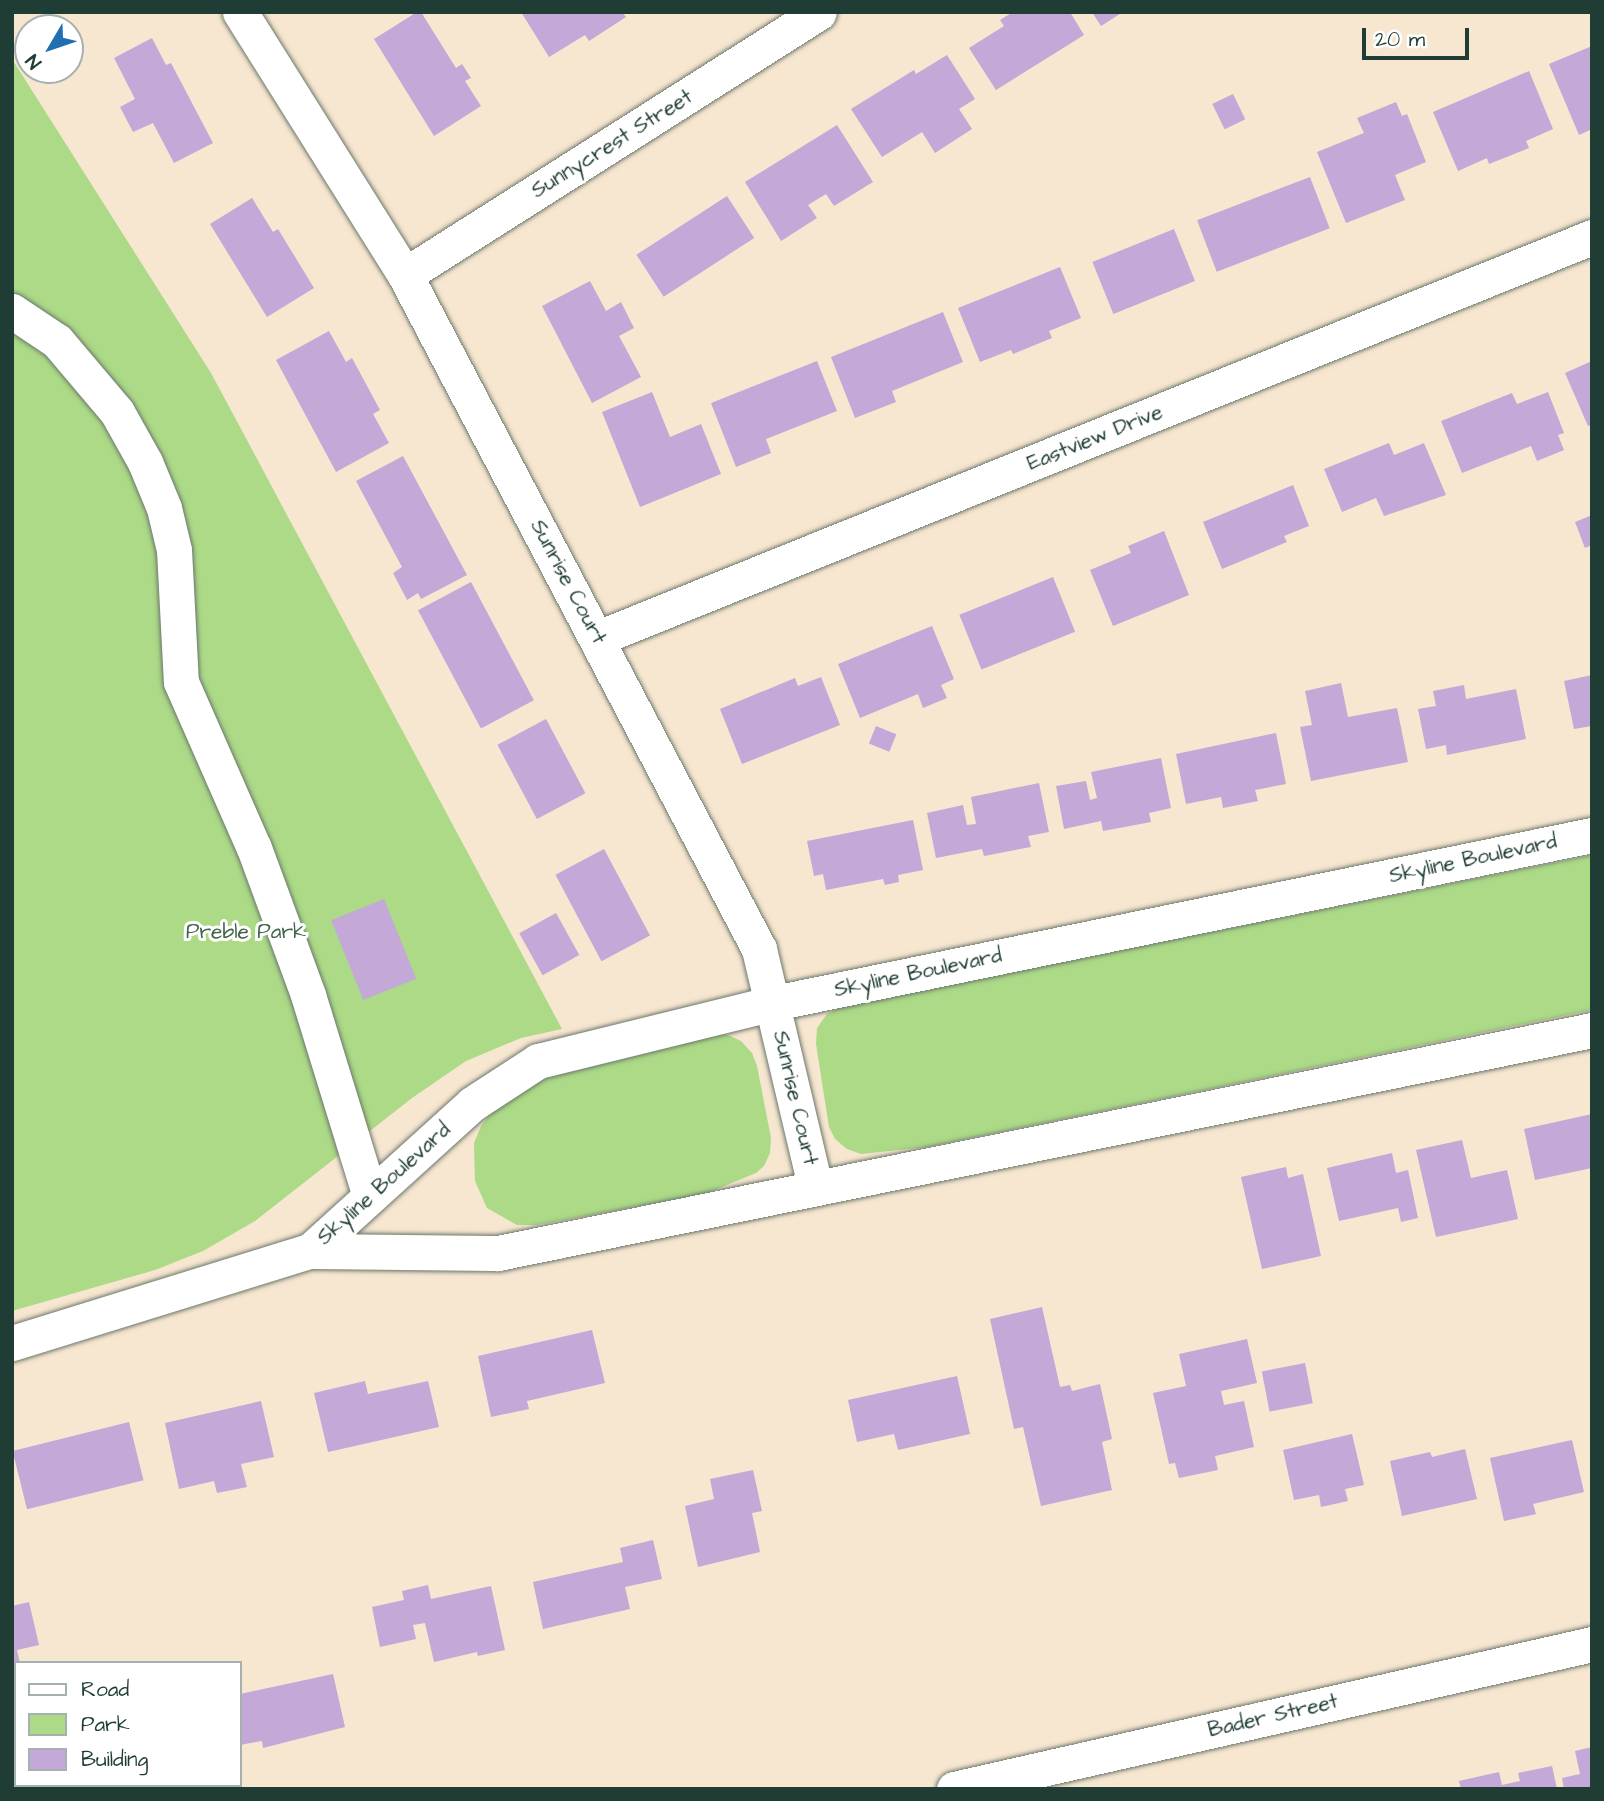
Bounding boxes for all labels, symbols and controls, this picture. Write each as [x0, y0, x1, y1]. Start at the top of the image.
north arrow [14, 14, 84, 84]
scale bar [1366, 14, 1473, 58]
text: 20 m [1375, 25, 1425, 54]
text: N [20, 48, 48, 74]
street label: Sunnycrest Street [527, 84, 697, 204]
street label: Eastview Drive [1024, 399, 1166, 477]
street label: Sunrise Court [525, 516, 611, 648]
street label: Skyline Boulevard [1387, 829, 1559, 889]
park label: Preble Park [186, 919, 306, 945]
street label: Skyline Boulevard [832, 943, 1004, 1003]
street label: Sunrise Court [767, 1028, 823, 1168]
street label: Skyline Boulevard [312, 1118, 456, 1250]
legend [14, 1661, 242, 1787]
text: Road [81, 1675, 129, 1704]
street label: Bader Street [1206, 1689, 1340, 1743]
text: Park [81, 1710, 130, 1739]
text: Building [81, 1745, 148, 1774]

